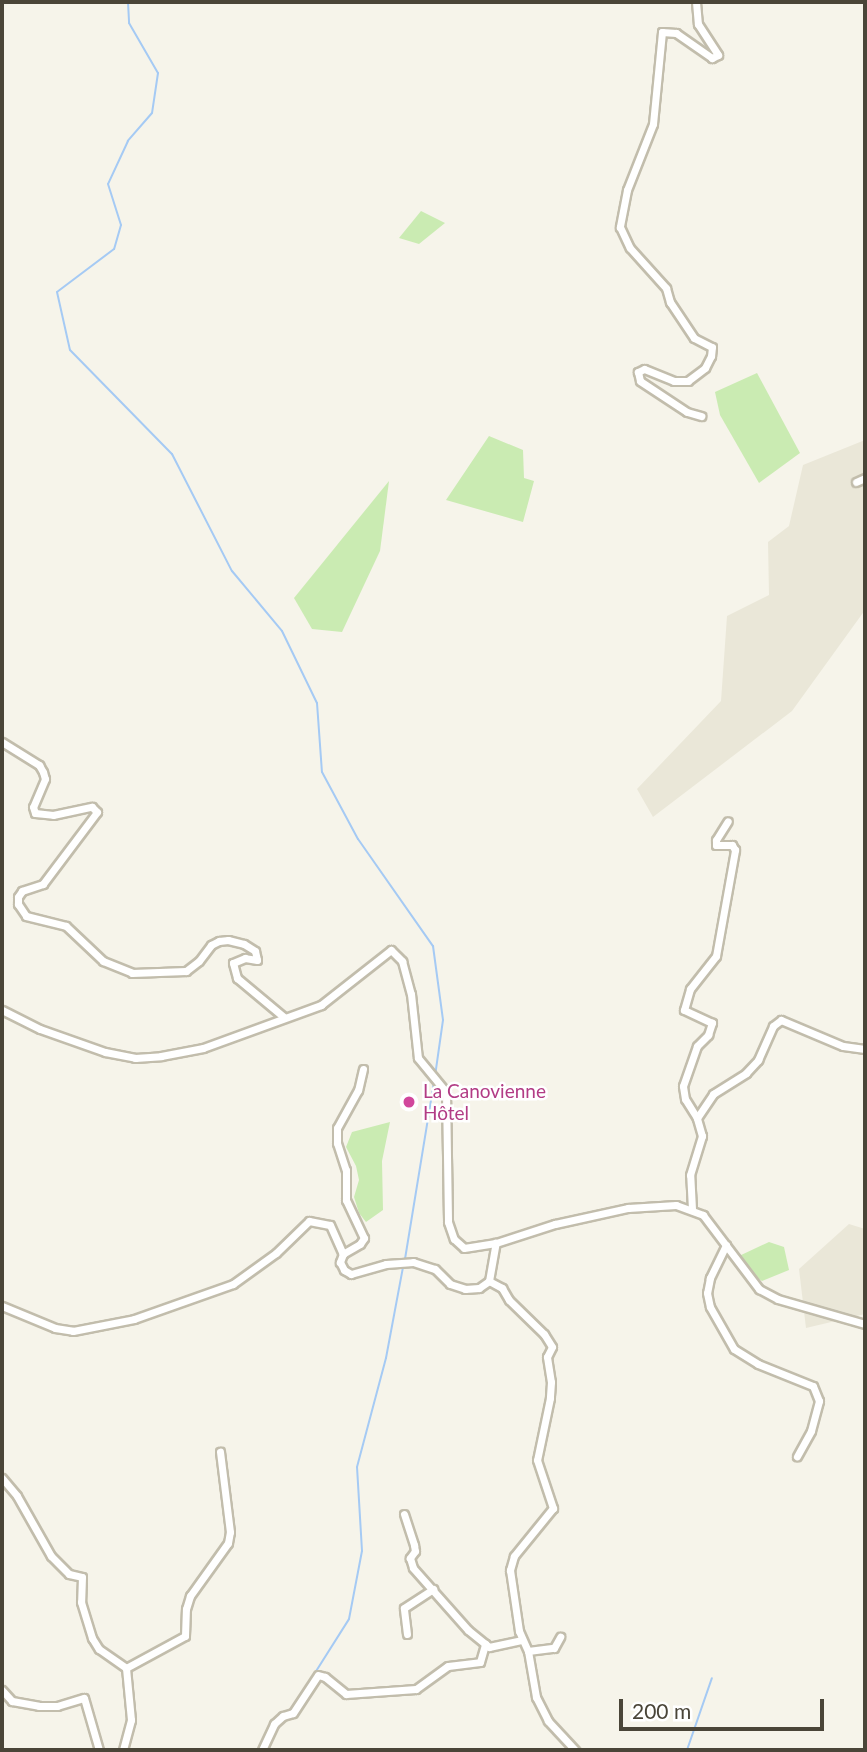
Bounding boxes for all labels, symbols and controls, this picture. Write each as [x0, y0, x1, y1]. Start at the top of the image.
place label: La Canovienne Hôtel [423, 1080, 546, 1124]
marker: La Canovienne Hôtel [401, 1094, 417, 1110]
scale bar [622, 1686, 827, 1730]
text: 200 m [632, 1698, 691, 1723]

